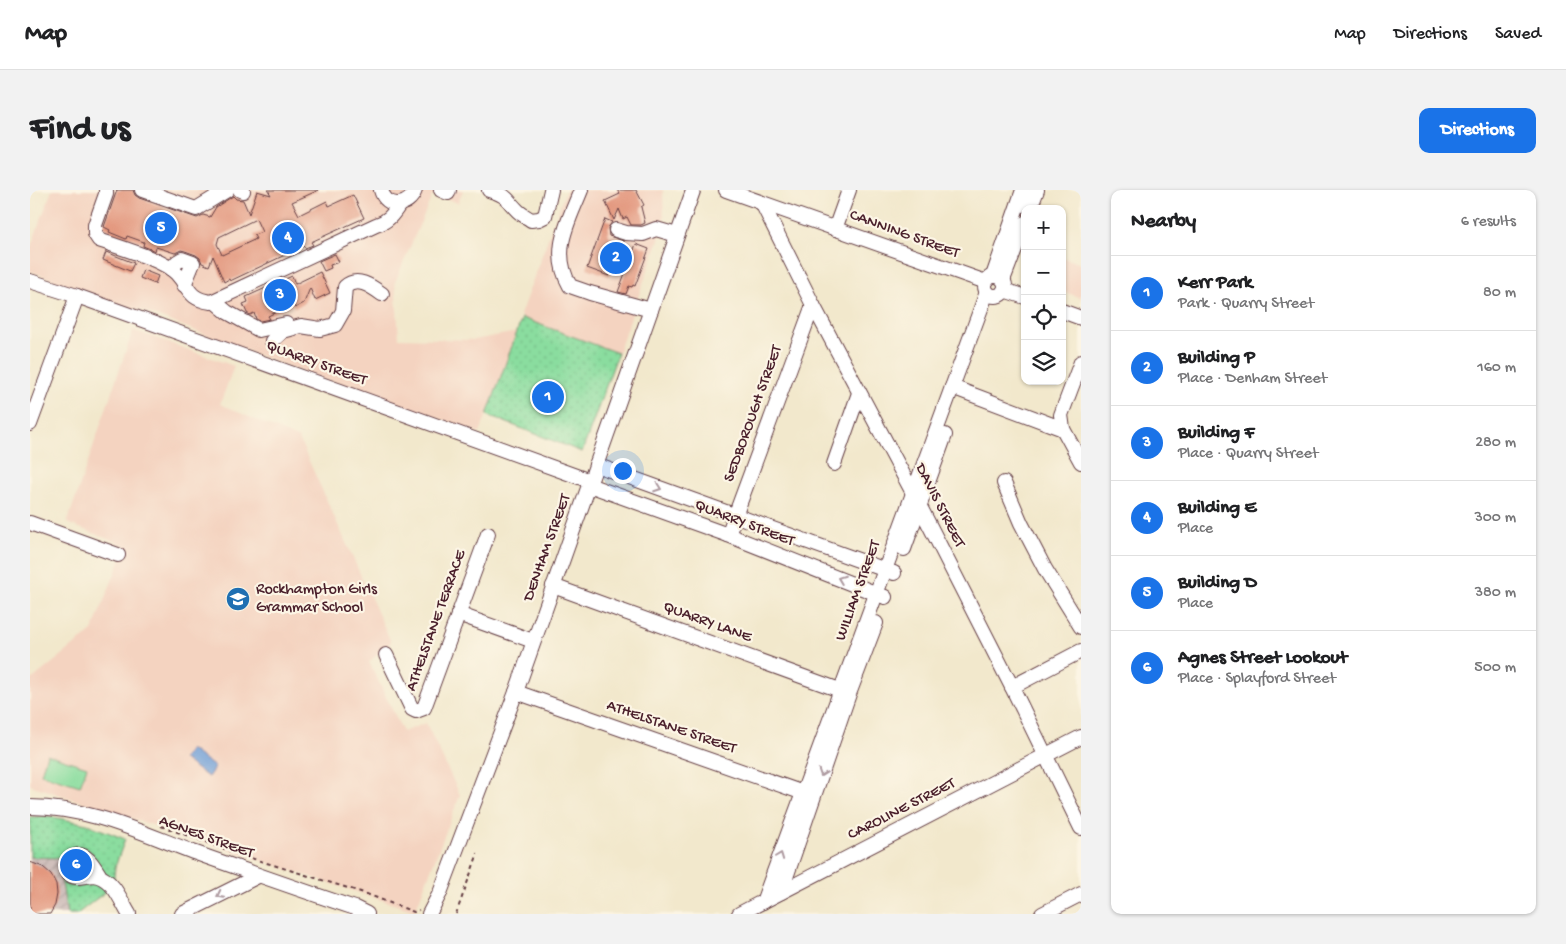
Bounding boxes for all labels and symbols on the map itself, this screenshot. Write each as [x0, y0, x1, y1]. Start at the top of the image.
street label: CANNING STREET [847, 206, 962, 264]
pin: 5 [145, 209, 177, 247]
pin: 4 [272, 219, 304, 257]
pin: 2 [600, 239, 632, 277]
pin: 3 [264, 276, 296, 314]
street label: QUARRY STREET [263, 337, 370, 391]
street label: SEDBOROUGH STREET [720, 342, 788, 485]
pin: 1 [532, 378, 564, 416]
your location [610, 458, 636, 484]
street label: DAVIS STREET [909, 460, 969, 552]
one-way arrow [653, 482, 662, 492]
street label: DENHAM STREET [520, 491, 576, 605]
street label: QUARRY STREET [691, 496, 797, 552]
street label: WILLIAM STREET [832, 537, 886, 644]
street label: ATHELSTANE TERRACE [403, 547, 472, 694]
one-way arrow [837, 575, 846, 586]
place label: Rockhampton Girls Grammar School [256, 581, 378, 618]
school or university icon: Rockhampton Girls Grammar School [225, 586, 251, 612]
street label: QUARRY LANE [660, 598, 755, 648]
street label: ATHELSTANE STREET [604, 697, 739, 759]
one-way arrow [818, 768, 828, 777]
street label: CAROLINE STREET [845, 774, 960, 845]
street label: AGNES STREET [156, 812, 257, 864]
pin: 6 [60, 846, 92, 884]
one-way arrow [774, 852, 784, 861]
one-way arrow [216, 889, 225, 899]

